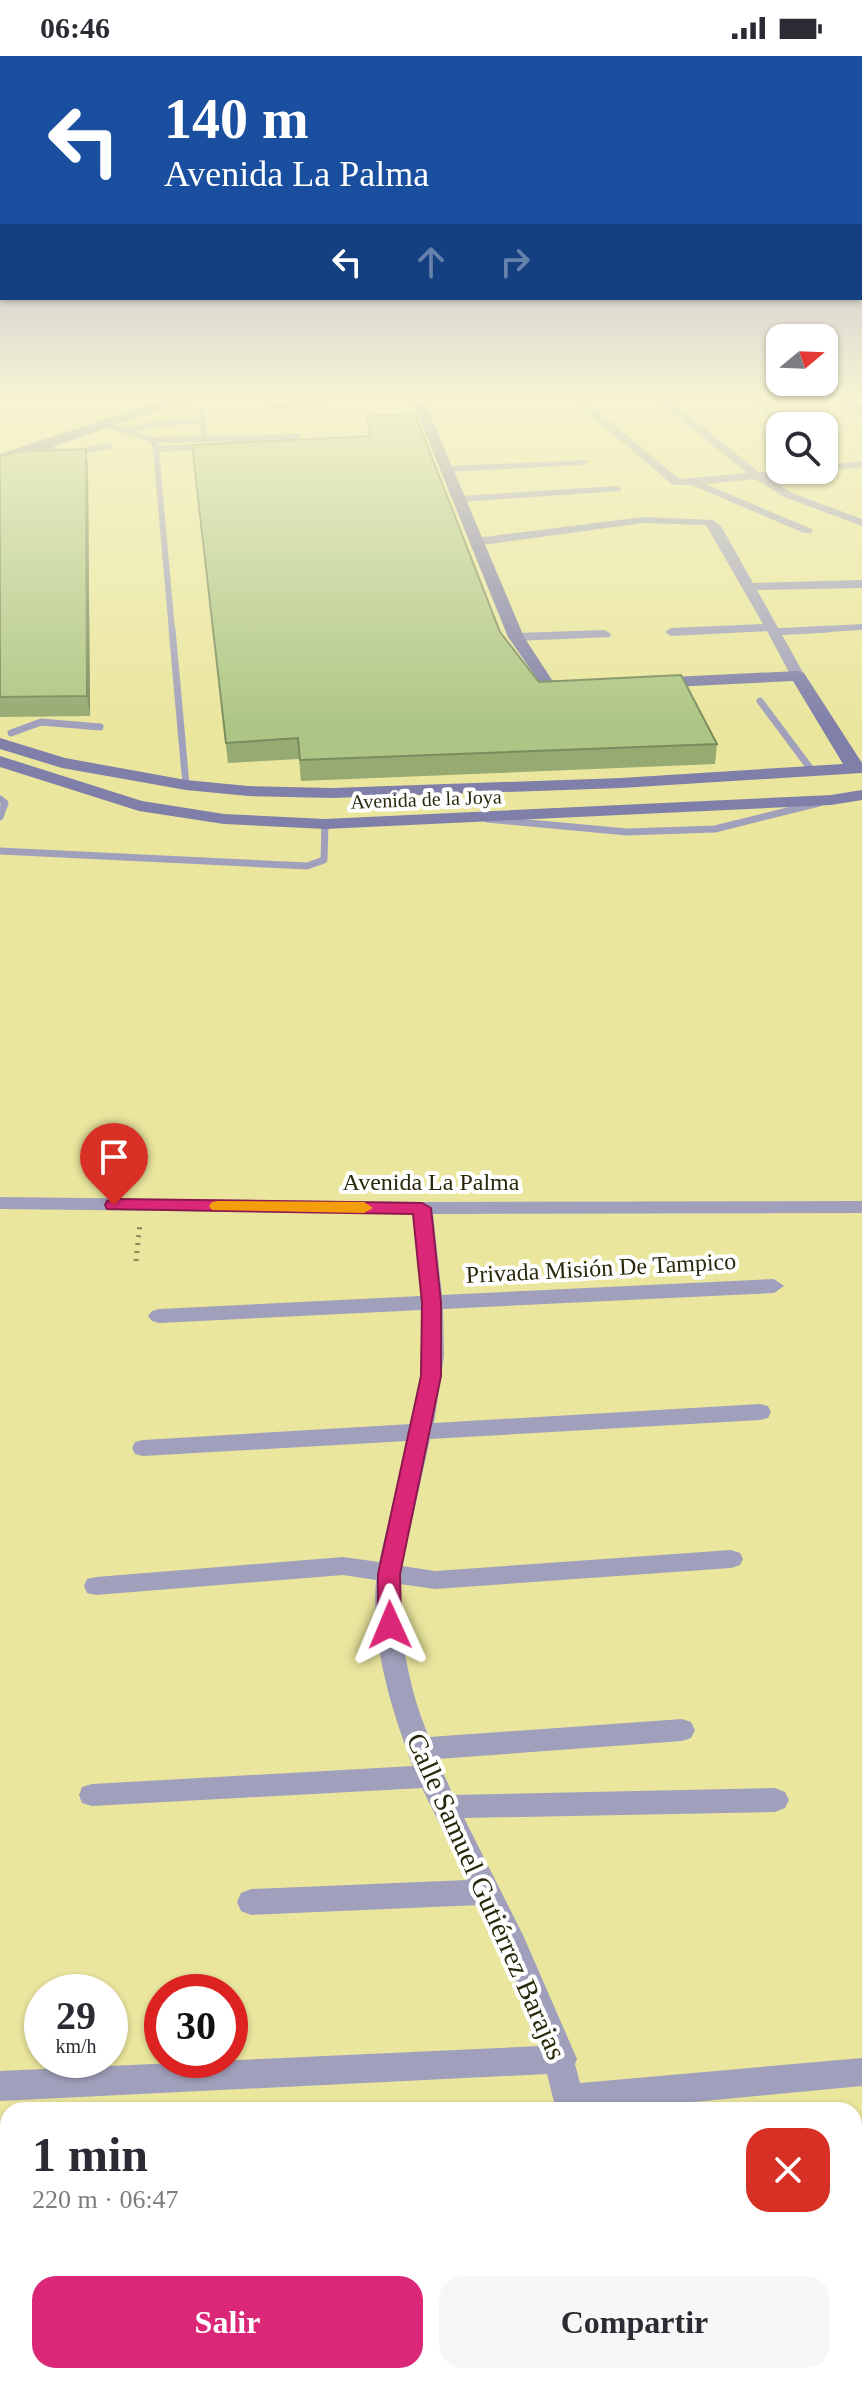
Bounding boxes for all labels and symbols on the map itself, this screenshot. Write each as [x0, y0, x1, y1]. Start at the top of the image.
north arrow [766, 324, 838, 396]
street label: Avenida de la Joya [350, 785, 502, 814]
pin [80, 1123, 148, 1205]
street label: Avenida La Palma [343, 1169, 520, 1195]
street label: Privada Misión De Tampico [465, 1248, 737, 1288]
position arrow [348, 1583, 432, 1667]
street label: Calle Samuel Gutiérrez Barajas [400, 1728, 573, 2064]
speed limit sign: 30 [144, 1974, 248, 2078]

